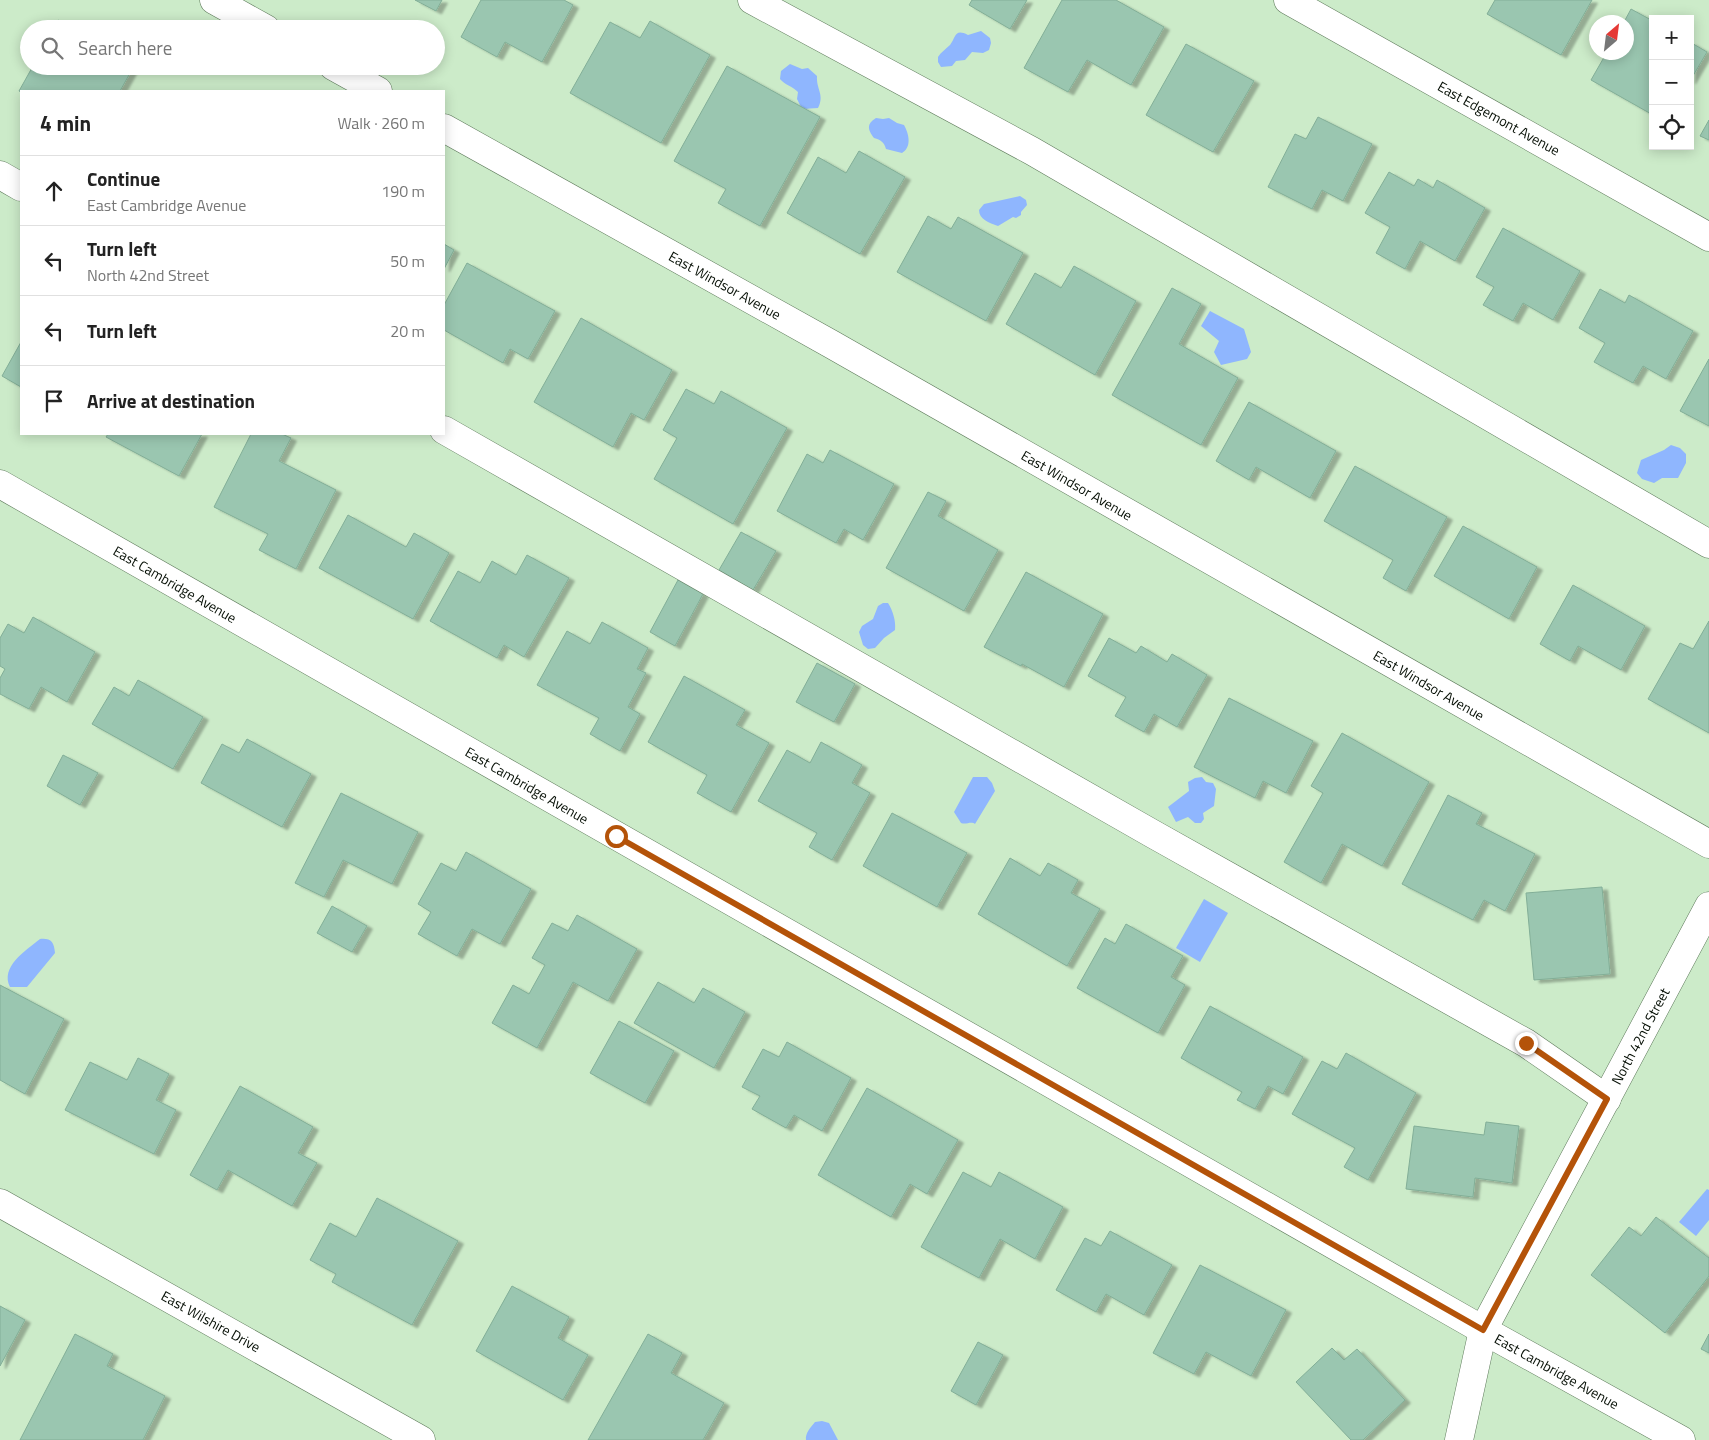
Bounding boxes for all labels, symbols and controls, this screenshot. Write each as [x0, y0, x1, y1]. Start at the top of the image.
north arrow [1589, 15, 1634, 60]
map controls [1649, 15, 1694, 150]
button: + [1649, 15, 1694, 60]
search box [20, 20, 445, 75]
text: Search here [78, 33, 172, 62]
icon: search [38, 34, 66, 62]
button: − [1649, 60, 1694, 105]
street label: East Edgemont Avenue [1434, 76, 1564, 160]
button: locate [1649, 105, 1694, 150]
text: 4 min [40, 107, 91, 139]
text: Walk · 260 m [337, 111, 425, 135]
text: Continue [87, 164, 160, 193]
icon: ahead [40, 177, 68, 205]
text: 190 m [381, 179, 425, 203]
text: East Cambridge Avenue [87, 193, 246, 217]
text: Turn left [87, 234, 157, 263]
street label: East Windsor Avenue [665, 245, 785, 325]
icon: left [40, 247, 68, 275]
text: 50 m [390, 249, 425, 273]
text: North 42nd Street [87, 263, 209, 287]
text: Turn left [87, 316, 157, 345]
icon: left [40, 317, 68, 345]
text: 20 m [390, 319, 425, 343]
text: Arrive at destination [87, 386, 255, 415]
icon: arrive [40, 387, 68, 415]
street label: East Windsor Avenue [1018, 445, 1136, 525]
street label: East Cambridge Avenue [109, 540, 241, 628]
street label: East Windsor Avenue [1370, 645, 1488, 725]
street label: East Cambridge Avenue [461, 741, 593, 829]
route start [605, 825, 628, 848]
street label: North 42nd Street [1606, 984, 1674, 1088]
route end [1515, 1032, 1538, 1055]
street label: East Wilshire Drive [158, 1285, 264, 1357]
street label: East Cambridge Avenue [1491, 1328, 1623, 1414]

